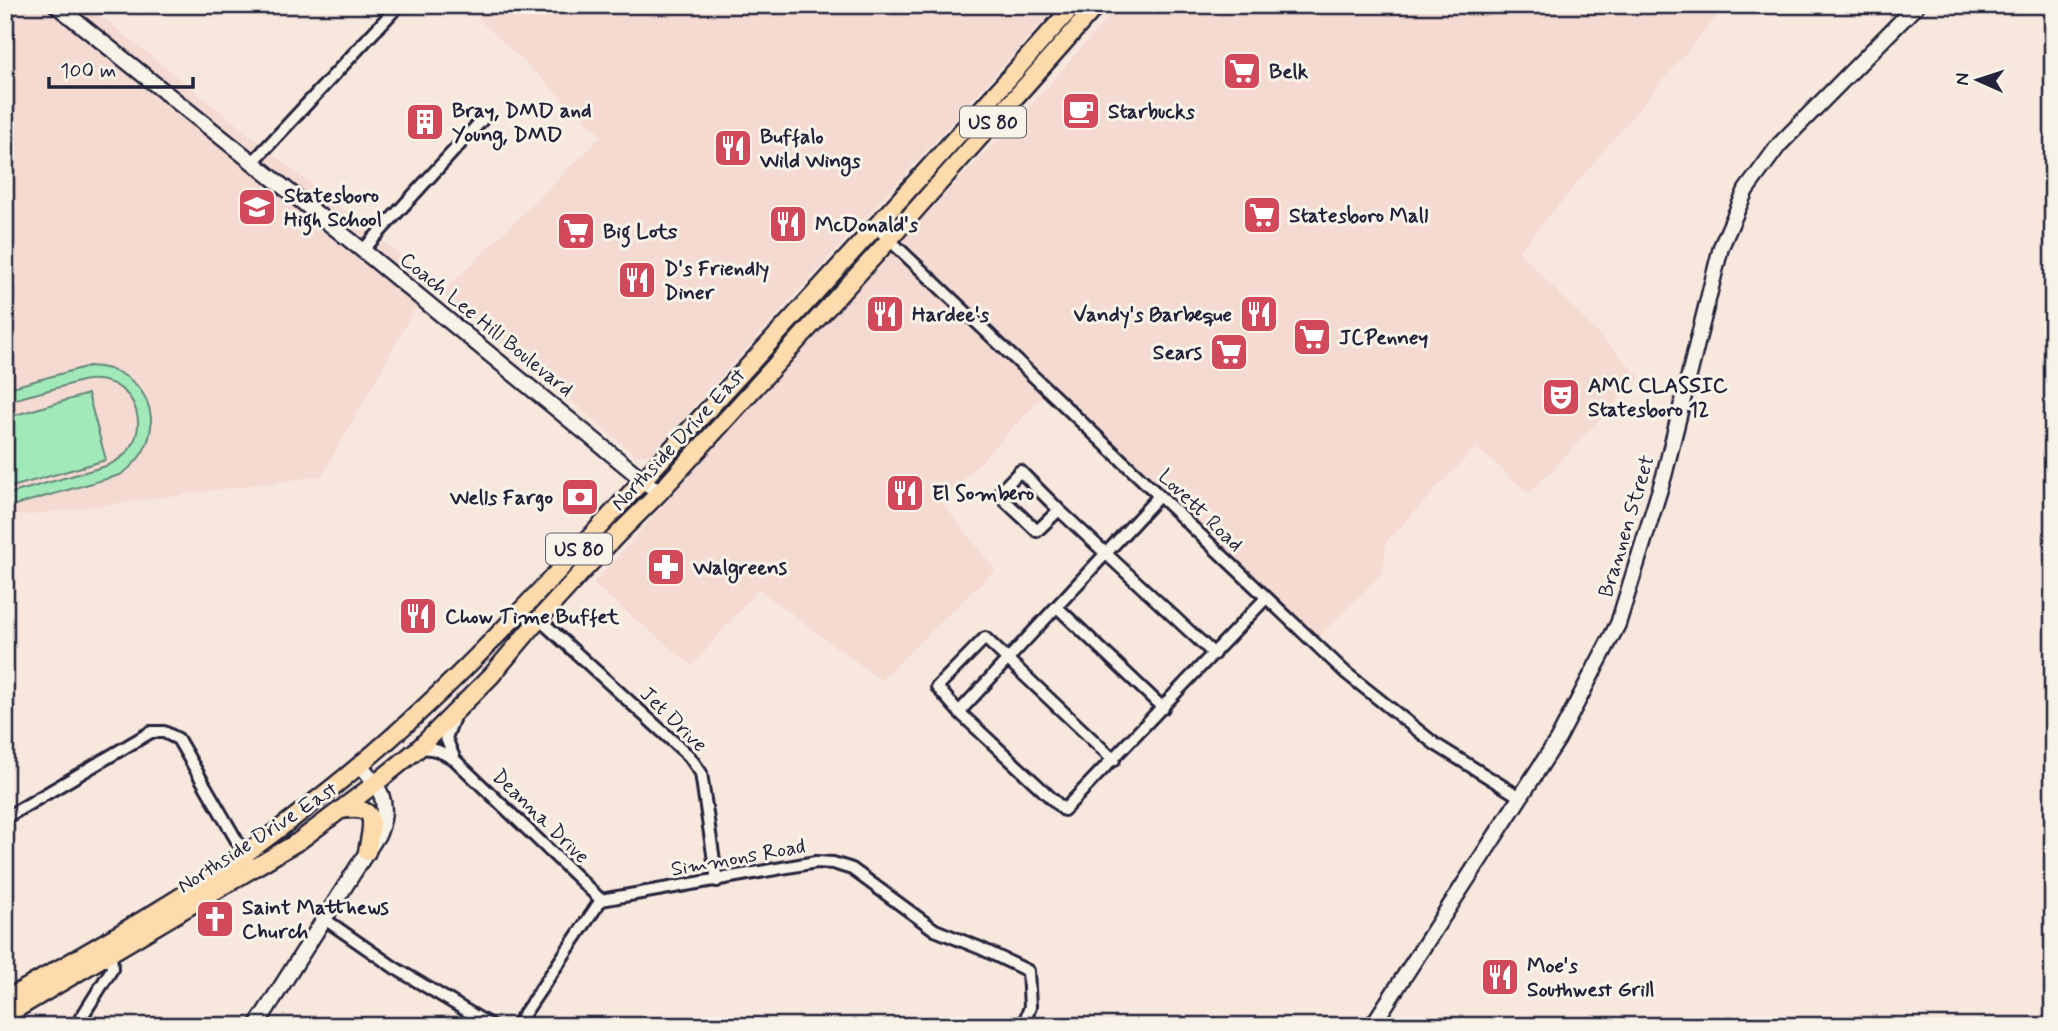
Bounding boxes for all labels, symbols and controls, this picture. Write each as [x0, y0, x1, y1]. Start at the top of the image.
scale bar [49, 46, 192, 90]
north arrow [1942, 46, 2012, 116]
supermarket icon: Belk [1221, 50, 1263, 92]
text: 100 m [60, 57, 116, 85]
place label: Belk [1269, 58, 1309, 86]
text: N [1950, 72, 1975, 86]
cafe icon: Starbucks [1060, 90, 1102, 132]
place label: Bray, DMD and Young, DMD [452, 97, 592, 151]
place label: Starbucks [1108, 98, 1195, 126]
building icon: Bray, DMD and Young, DMD [404, 101, 446, 143]
road number: US 80 [960, 106, 1026, 138]
place label: Buffalo Wild Wings [759, 123, 861, 177]
restaurant icon: Buffalo Wild Wings [712, 127, 754, 169]
place label: Statesboro High School [284, 182, 382, 236]
school or university icon: Statesboro High School [236, 186, 278, 228]
supermarket icon: Statesboro Mall [1241, 194, 1283, 236]
place label: Statesboro Mall [1289, 202, 1428, 230]
restaurant icon: McDonald's [767, 203, 809, 245]
supermarket icon: Big Lots [555, 210, 597, 252]
place label: McDonald's [815, 211, 919, 239]
place label: Big Lots [603, 218, 678, 248]
street label: Coach Lee Hill Boulevard [394, 246, 579, 404]
place label: D's Friendly Diner [664, 255, 769, 307]
restaurant icon: D's Friendly Diner [616, 259, 658, 301]
restaurant icon: Hardee's [864, 293, 906, 335]
restaurant icon: Vandy's Barbeque [1238, 293, 1280, 335]
place label: Hardee's [912, 301, 990, 329]
place label: Vandy's Barbeque [1074, 301, 1232, 329]
supermarket icon: JCPenney [1291, 316, 1333, 358]
place label: JCPenney [1339, 324, 1429, 352]
supermarket icon: Sears [1208, 331, 1250, 373]
place label: Sears [1153, 339, 1203, 367]
street label: Northside Drive East [605, 362, 753, 517]
place label: AMC CLASSIC Statesboro 12 [1588, 372, 1728, 424]
theatre icon: AMC CLASSIC Statesboro 12 [1540, 376, 1582, 418]
street label: Brannen Street [1592, 452, 1662, 601]
street label: Lovett Road [1152, 463, 1249, 558]
restaurant icon: El Sombero [884, 472, 926, 514]
bank icon: Wells Fargo [559, 476, 601, 518]
place label: El Sombero [932, 480, 1034, 508]
place label: Wells Fargo [449, 484, 553, 512]
road number: US 80 [546, 534, 612, 564]
pharmacy icon: Walgreens [645, 546, 687, 588]
place label: Walgreens [692, 554, 788, 584]
restaurant icon: Chow Time Buffet [397, 595, 439, 637]
place label: Chow Time Buffet [445, 603, 620, 631]
street label: Jet Drive [634, 681, 713, 759]
street label: Deanna Drive [485, 763, 595, 870]
street label: Northside Drive East [172, 775, 343, 900]
street label: Simmons Road [669, 832, 808, 884]
place label: Saint Matthews Church [242, 894, 389, 946]
church icon: Saint Matthews Church [194, 898, 236, 940]
place label: Moe's Southwest Grill [1527, 952, 1654, 1004]
restaurant icon: Moe's Southwest Grill [1479, 956, 1521, 998]

